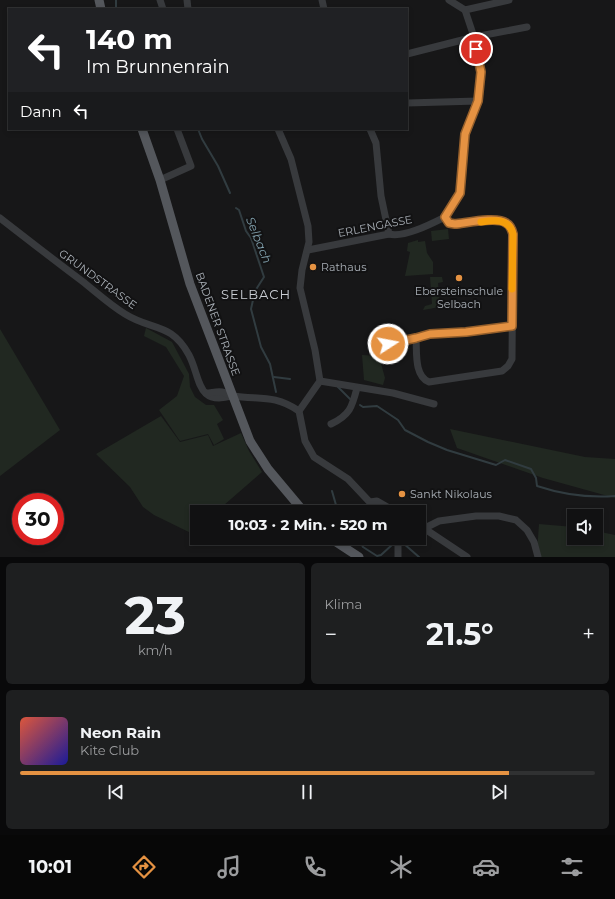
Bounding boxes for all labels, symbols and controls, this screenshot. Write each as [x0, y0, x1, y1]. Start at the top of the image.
text: 140 m [86, 22, 173, 56]
icon: left [20, 24, 72, 76]
pin [459, 32, 493, 66]
icon: arrive [465, 38, 487, 60]
text: Im Brunnenrain [86, 56, 230, 78]
icon: left [70, 100, 92, 122]
text: Dann [20, 102, 62, 121]
street label: ERLENGASSE [337, 212, 413, 240]
water label: Selbach [243, 215, 275, 265]
street label: GRUNDSTRASSE [56, 246, 140, 312]
place label: Rathaus [321, 260, 367, 274]
marker: Rathaus [308, 262, 318, 272]
street label: BADENER STRASSE [193, 270, 243, 378]
marker: Ebersteinschule Selbach [454, 273, 464, 283]
place label: Ebersteinschule Selbach [415, 284, 504, 311]
district label: SELBACH [221, 286, 291, 302]
position arrow [367, 323, 409, 365]
place label: Sankt Nikolaus [410, 487, 493, 501]
marker: Sankt Nikolaus [397, 489, 407, 499]
speed limit sign: 30 [12, 493, 64, 545]
map controls [567, 509, 603, 545]
button: sound [567, 509, 603, 545]
text: 10:03 · 2 Min. · 520 m [228, 515, 388, 534]
text: 23 [125, 584, 186, 647]
text: Klima [325, 596, 362, 612]
text: 21.5° [426, 616, 494, 653]
text: − [325, 621, 337, 648]
text: + [582, 621, 595, 648]
text: km/h [138, 642, 173, 658]
text: Neon Rain [80, 723, 161, 742]
text: Kite Club [80, 742, 139, 758]
icon: previous [105, 781, 127, 803]
icon: pause [296, 781, 318, 803]
icon: next [488, 781, 510, 803]
icon: directions [130, 853, 158, 881]
icon: music [215, 853, 243, 881]
icon: phone [301, 853, 329, 881]
icon: climate [387, 853, 415, 881]
icon: car [472, 853, 500, 881]
icon: filters [558, 853, 586, 881]
text: 10:01 [29, 856, 72, 878]

